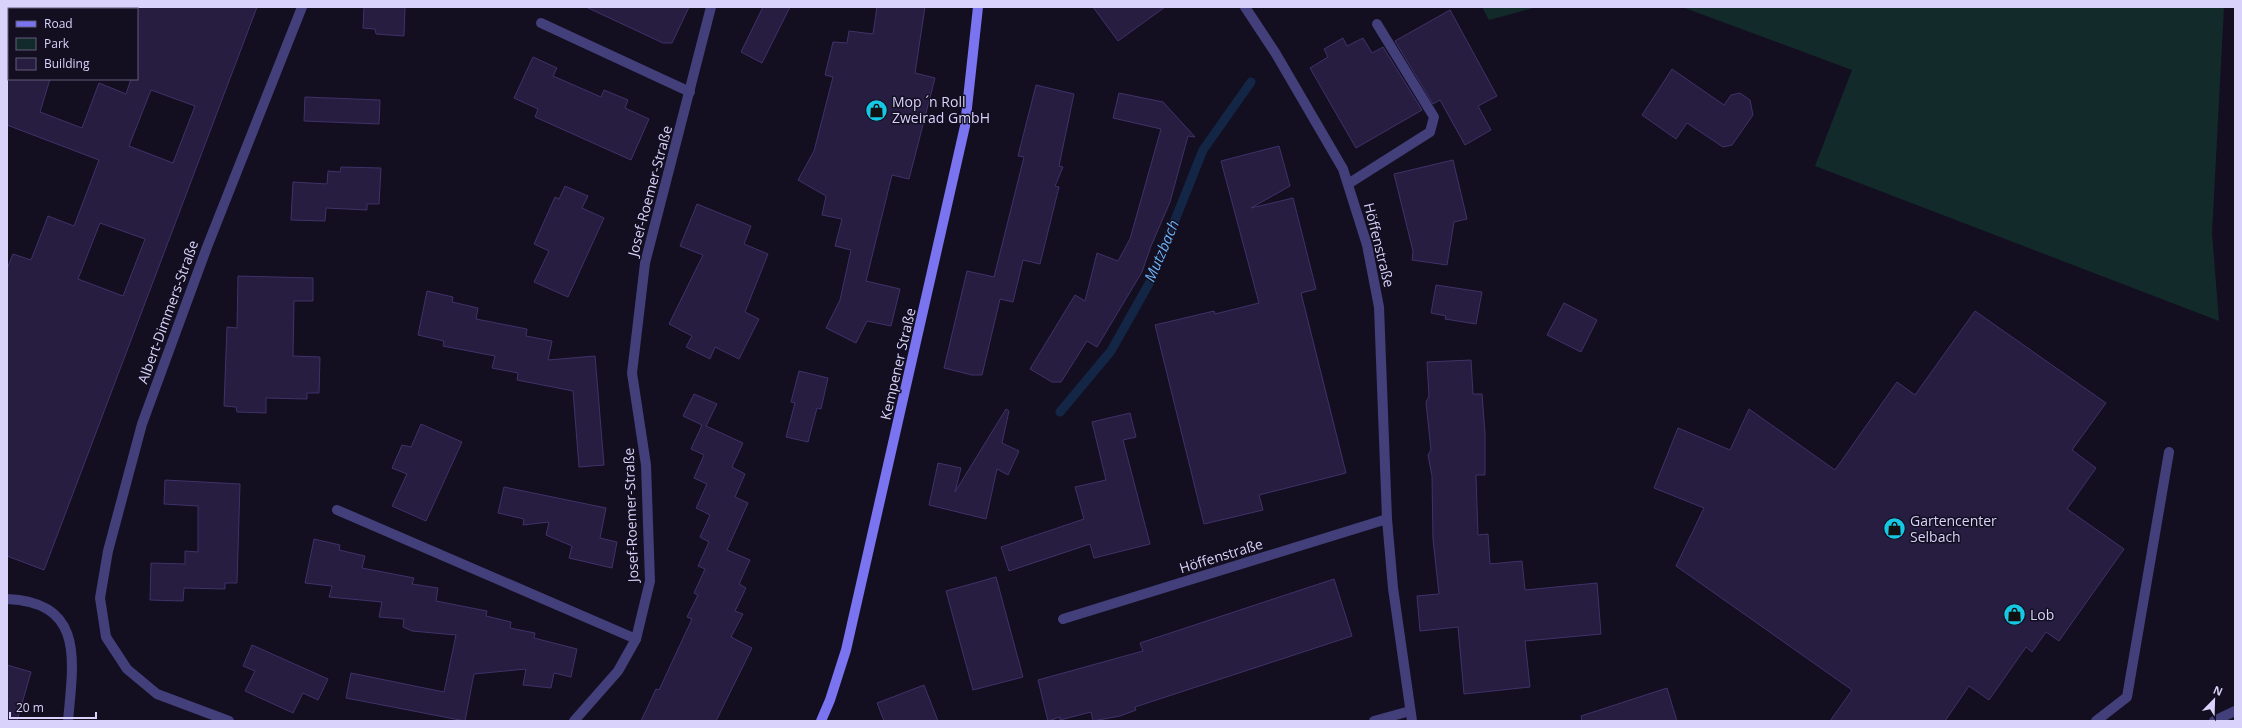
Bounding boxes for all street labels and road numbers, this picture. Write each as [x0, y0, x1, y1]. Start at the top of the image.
street label: Josef-Roemer-Straße [622, 123, 676, 260]
street label: Höffenstraße [1360, 201, 1399, 289]
street label: Albert-Dimmers-Straße [133, 237, 202, 386]
street label: Kempener Straße [875, 306, 920, 422]
street label: Josef-Roemer-Straße [619, 447, 642, 585]
street label: Höffenstraße [1177, 534, 1265, 577]

